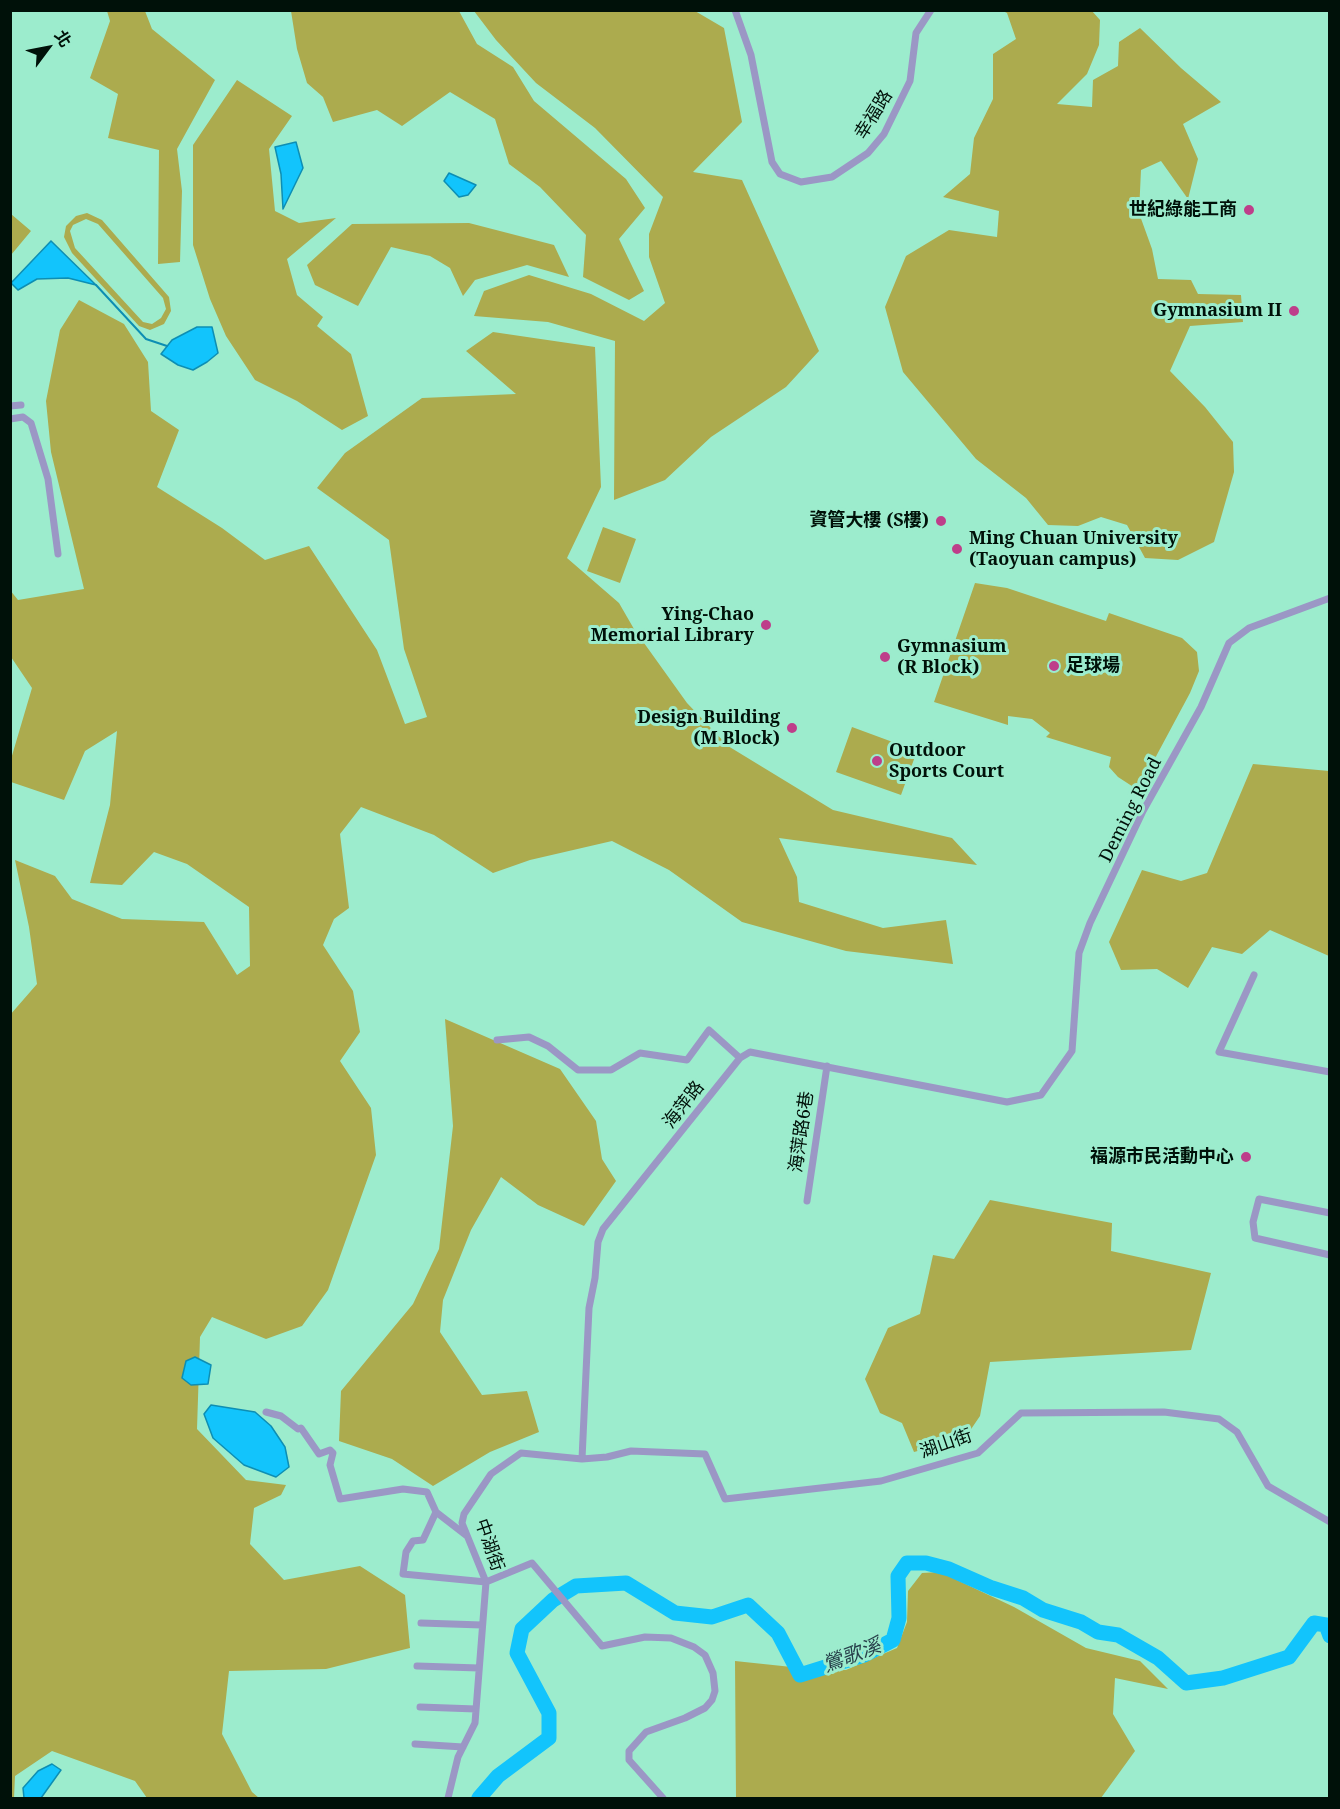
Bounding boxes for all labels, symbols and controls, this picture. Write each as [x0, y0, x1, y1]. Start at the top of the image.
north arrow [18, 18, 78, 78]
text: 北 [50, 26, 77, 51]
street label: 幸福路 [851, 86, 897, 144]
place label: 世紀綠能工商 [1129, 199, 1237, 221]
marker: 世紀綠能工商 [1242, 203, 1256, 217]
place label: Gymnasium II [1153, 300, 1282, 322]
marker: Gymnasium II [1287, 304, 1301, 318]
place label: 資管大樓 (S樓) [809, 510, 929, 532]
marker: 資管大樓 (S樓) [934, 514, 948, 528]
place label: Ming Chuan University (Taoyuan campus) [969, 528, 1178, 570]
marker: Ming Chuan University (Taoyuan campus) [950, 542, 964, 556]
place label: Ying-Chao Memorial Library [591, 604, 754, 646]
marker: Ying-Chao Memorial Library [759, 618, 773, 632]
place label: Gymnasium (R Block) [897, 636, 1007, 678]
marker: Gymnasium (R Block) [878, 650, 892, 664]
place label: 足球場 [1066, 655, 1120, 677]
marker: 足球場 [1047, 659, 1061, 673]
place label: Design Building (M Block) [637, 707, 780, 750]
marker: Design Building (M Block) [785, 721, 799, 735]
place label: Outdoor Sports Court [889, 740, 1004, 783]
marker: Outdoor Sports Court [870, 754, 884, 768]
street label: Deming Road [1095, 754, 1167, 866]
street label: 海萍路 [659, 1077, 709, 1133]
street label: 海萍路6巷 [786, 1090, 818, 1174]
place label: 福源市民活動中心 [1090, 1146, 1234, 1168]
marker: 福源市民活動中心 [1239, 1150, 1253, 1164]
street label: 湖山街 [917, 1425, 975, 1463]
street label: 中湖街 [470, 1516, 508, 1574]
water label: 鶯歌溪 [820, 1634, 884, 1678]

